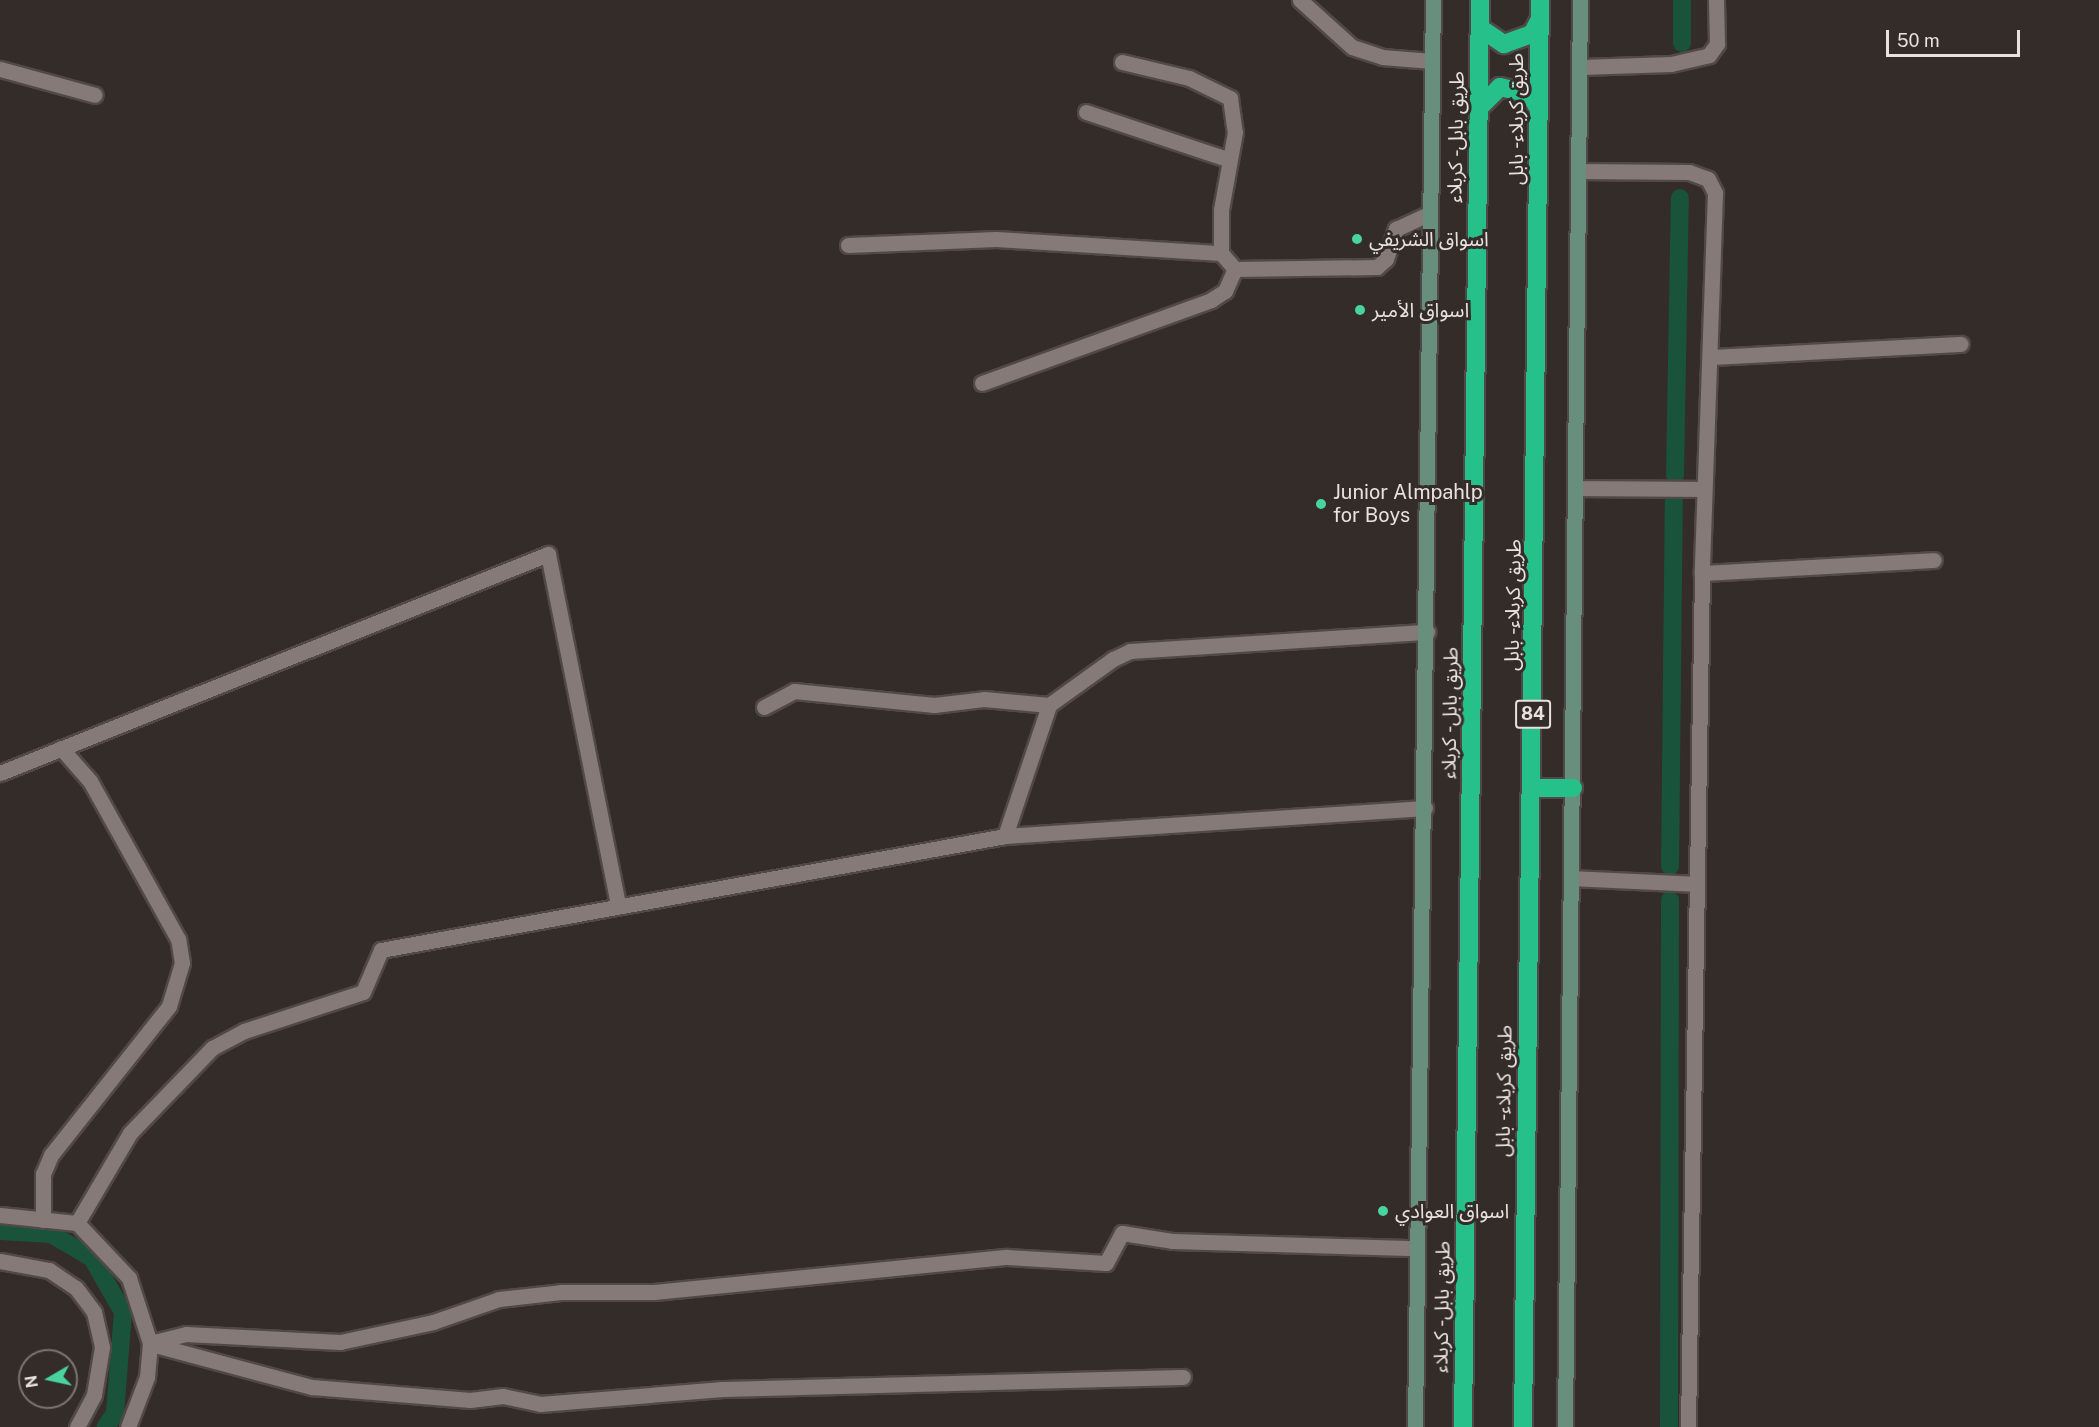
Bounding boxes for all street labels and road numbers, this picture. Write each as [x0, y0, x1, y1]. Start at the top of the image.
street label: طريق كربلاء - بابل [1504, 50, 1528, 188]
street label: طريق بابل - كربلاء [1443, 68, 1469, 206]
street label: طريق كربلاء - بابل [1500, 536, 1526, 674]
street label: طريق بابل - كربلاء [1437, 644, 1463, 782]
road number: 84 [1515, 699, 1551, 729]
street label: طريق كربلاء - بابل [1491, 1022, 1517, 1160]
street label: طريق بابل - كربلاء [1429, 1238, 1455, 1376]

